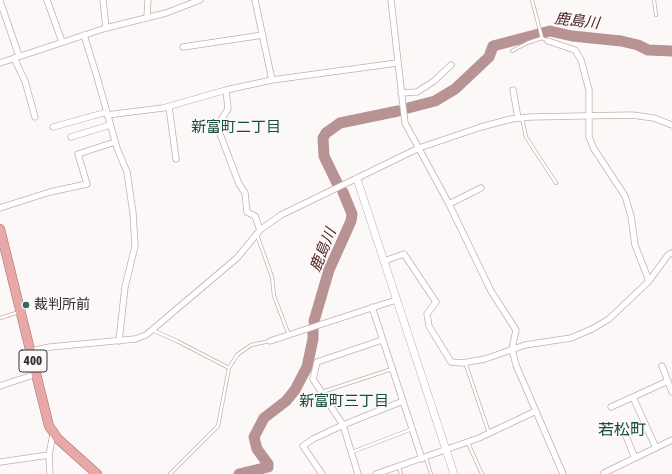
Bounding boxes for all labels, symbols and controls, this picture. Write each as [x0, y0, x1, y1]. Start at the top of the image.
water label: 鹿島川 [554, 9, 600, 33]
district label: 新富町二丁目 [191, 118, 281, 136]
water label: 鹿島川 [306, 226, 340, 274]
place label: 裁判所前 [34, 297, 90, 313]
marker: 裁判所前 [21, 300, 31, 310]
road number: 400 [19, 350, 47, 372]
district label: 新富町三丁目 [299, 392, 389, 410]
district label: 若松町 [598, 420, 646, 440]

